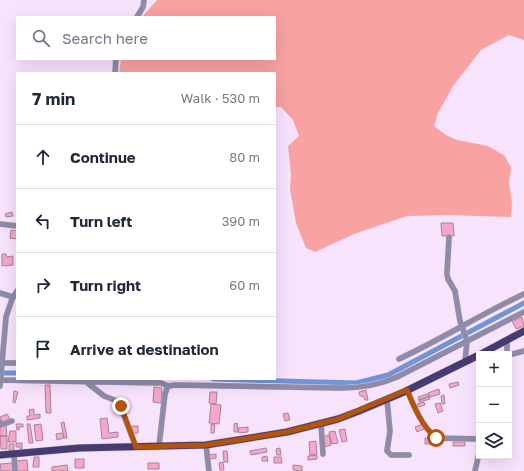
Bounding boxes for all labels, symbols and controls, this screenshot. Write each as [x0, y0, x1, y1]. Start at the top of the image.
search box [16, 16, 276, 60]
icon: search [30, 27, 52, 49]
text: Search here [62, 29, 148, 47]
text: 7 min [32, 88, 75, 109]
text: Walk · 530 m [181, 90, 260, 106]
icon: ahead [32, 146, 54, 168]
text: Continue [70, 148, 136, 166]
text: 80 m [229, 149, 260, 165]
icon: left [32, 210, 54, 232]
text: Turn left [70, 212, 132, 230]
text: 390 m [222, 213, 260, 229]
icon: right [32, 274, 54, 296]
text: Turn right [70, 276, 141, 294]
text: 60 m [229, 277, 260, 293]
icon: arrive [32, 338, 54, 360]
text: Arrive at destination [70, 340, 219, 358]
map controls [476, 351, 512, 459]
button: + [476, 351, 512, 387]
button: − [476, 387, 512, 423]
route end [112, 397, 130, 415]
button: layers [476, 423, 512, 459]
route start [427, 429, 445, 447]

